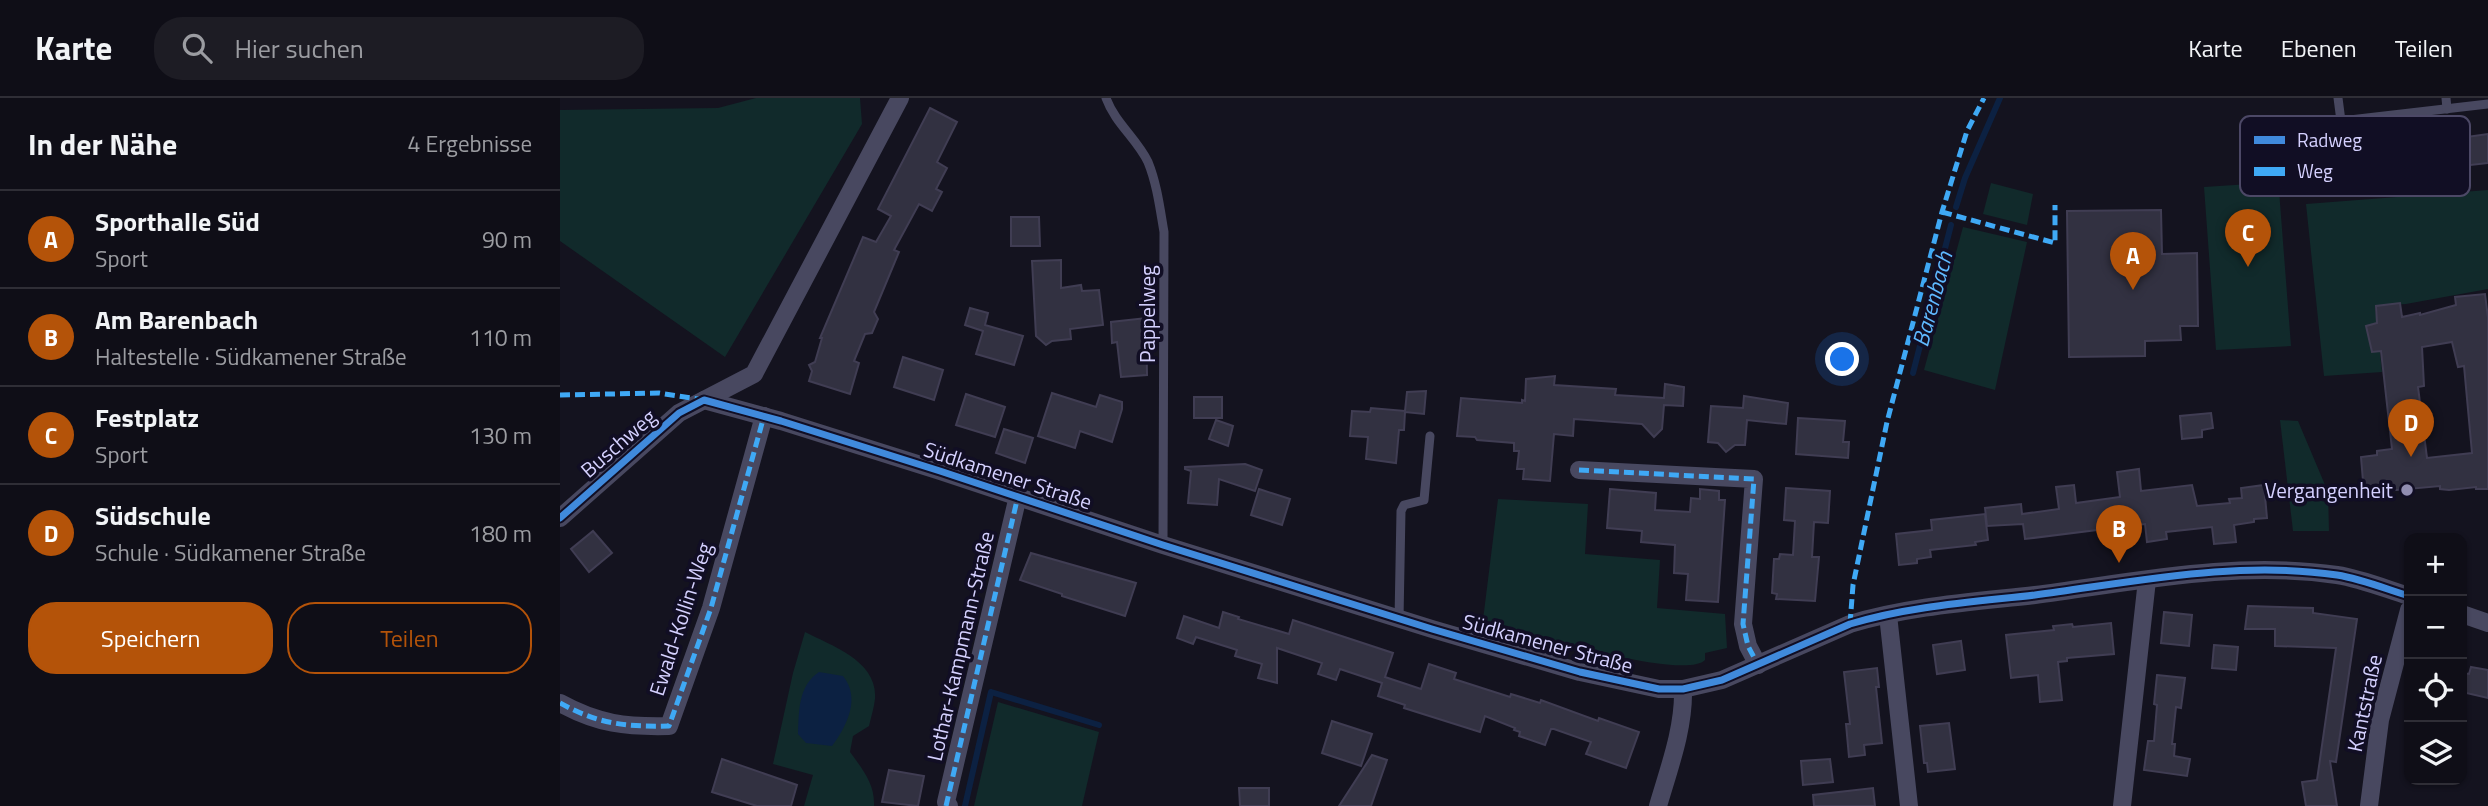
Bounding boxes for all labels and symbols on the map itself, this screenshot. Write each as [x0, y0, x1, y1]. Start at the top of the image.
legend [2240, 116, 2470, 196]
text: Radweg [2297, 125, 2362, 154]
text: Weg [2297, 156, 2333, 185]
pin: C [2225, 209, 2271, 267]
pin: A [2110, 232, 2156, 290]
water label: Barenbach [1902, 247, 1962, 351]
street label: Pappelweg [1131, 265, 1163, 363]
your location [1825, 342, 1859, 376]
pin: D [2388, 399, 2434, 457]
street label: Buschweg [573, 401, 663, 485]
street label: Südkamener Straße [920, 433, 1096, 517]
place label: Vergangenheit [2265, 474, 2394, 506]
marker: Vergangenheit [2399, 482, 2415, 498]
pin: B [2096, 505, 2142, 563]
street label: Lothar-Kampmann-Straße [918, 528, 1002, 764]
street label: Ewald-Kollin-Weg [640, 538, 720, 700]
street label: Südkamener Straße [1459, 605, 1637, 681]
street label: Kantstraße [2338, 651, 2390, 755]

